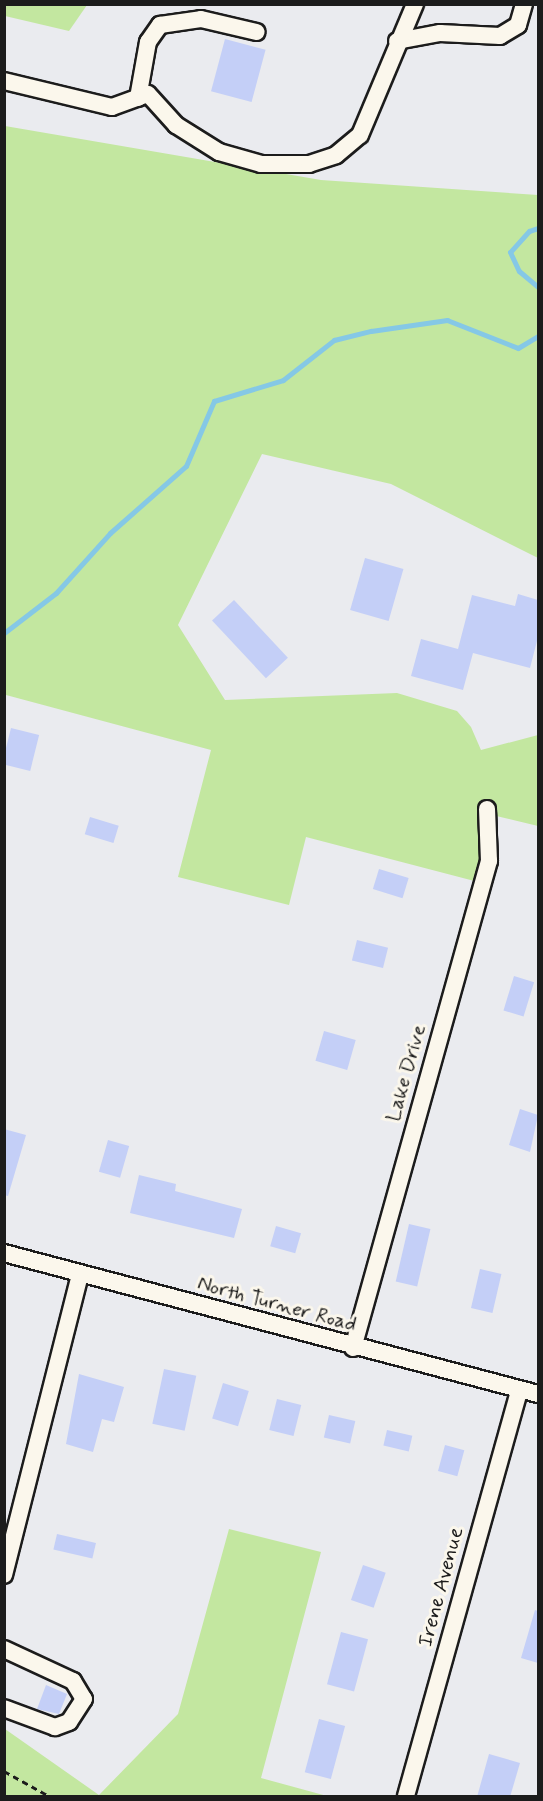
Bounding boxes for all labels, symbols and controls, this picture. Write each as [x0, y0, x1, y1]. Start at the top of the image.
street label: Lake Drive [381, 1023, 431, 1123]
street label: North Turner Road [194, 1271, 360, 1337]
street label: Irene Avenue [413, 1525, 469, 1649]

